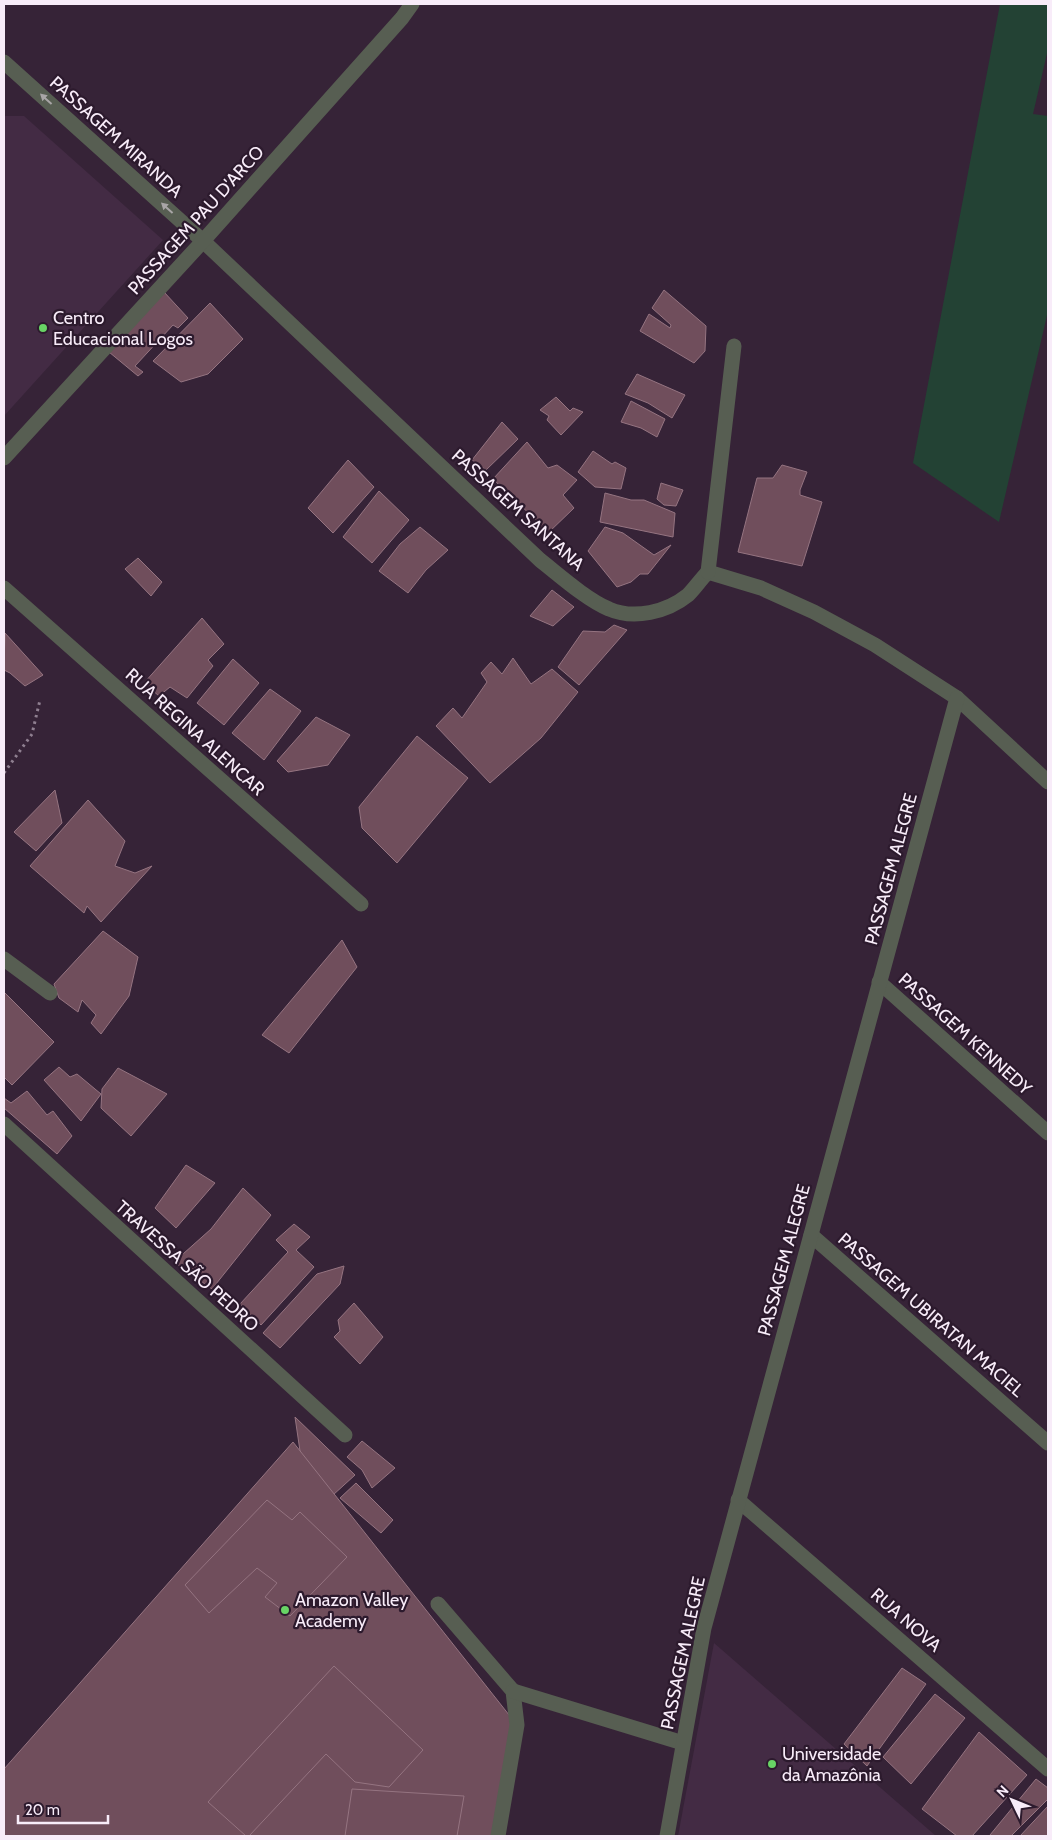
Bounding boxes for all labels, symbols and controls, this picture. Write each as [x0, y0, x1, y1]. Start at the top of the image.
street label: PASSAGEM MIRANDA [45, 72, 187, 202]
one-way arrow [39, 94, 52, 105]
street label: PASSAGEM PAU D'ARCO [123, 141, 269, 299]
one-way arrow [161, 202, 173, 214]
place label: Centro Educacional Logos [53, 307, 193, 350]
marker: Centro Educacional Logos [37, 322, 49, 334]
street label: PASSAGEM SANTANA [447, 445, 589, 575]
street label: RUA REGINA ALENCAR [121, 664, 269, 800]
street label: PASSAGEM ALEGRE [860, 791, 922, 947]
street label: PASSAGEM KENNEDY [894, 968, 1037, 1100]
street label: PASSAGEM ALEGRE [753, 1182, 815, 1338]
street label: TRAVESSA SÃO PEDRO [111, 1196, 263, 1336]
street label: PASSAGEM UBIRATAN MACIEL [833, 1228, 1029, 1402]
street label: PASSAGEM ALEGRE [656, 1574, 710, 1732]
street label: RUA NOVA [866, 1583, 946, 1657]
place label: Amazon Valley Academy [295, 1589, 408, 1632]
marker: Amazon Valley Academy [279, 1604, 291, 1616]
place label: Universidade da Amazônia [782, 1743, 881, 1786]
marker: Universidade da Amazônia [766, 1758, 778, 1770]
north arrow [987, 1775, 1037, 1825]
text: N [993, 1781, 1012, 1801]
scale bar [18, 1792, 108, 1824]
text: 20 m [25, 1801, 60, 1819]

